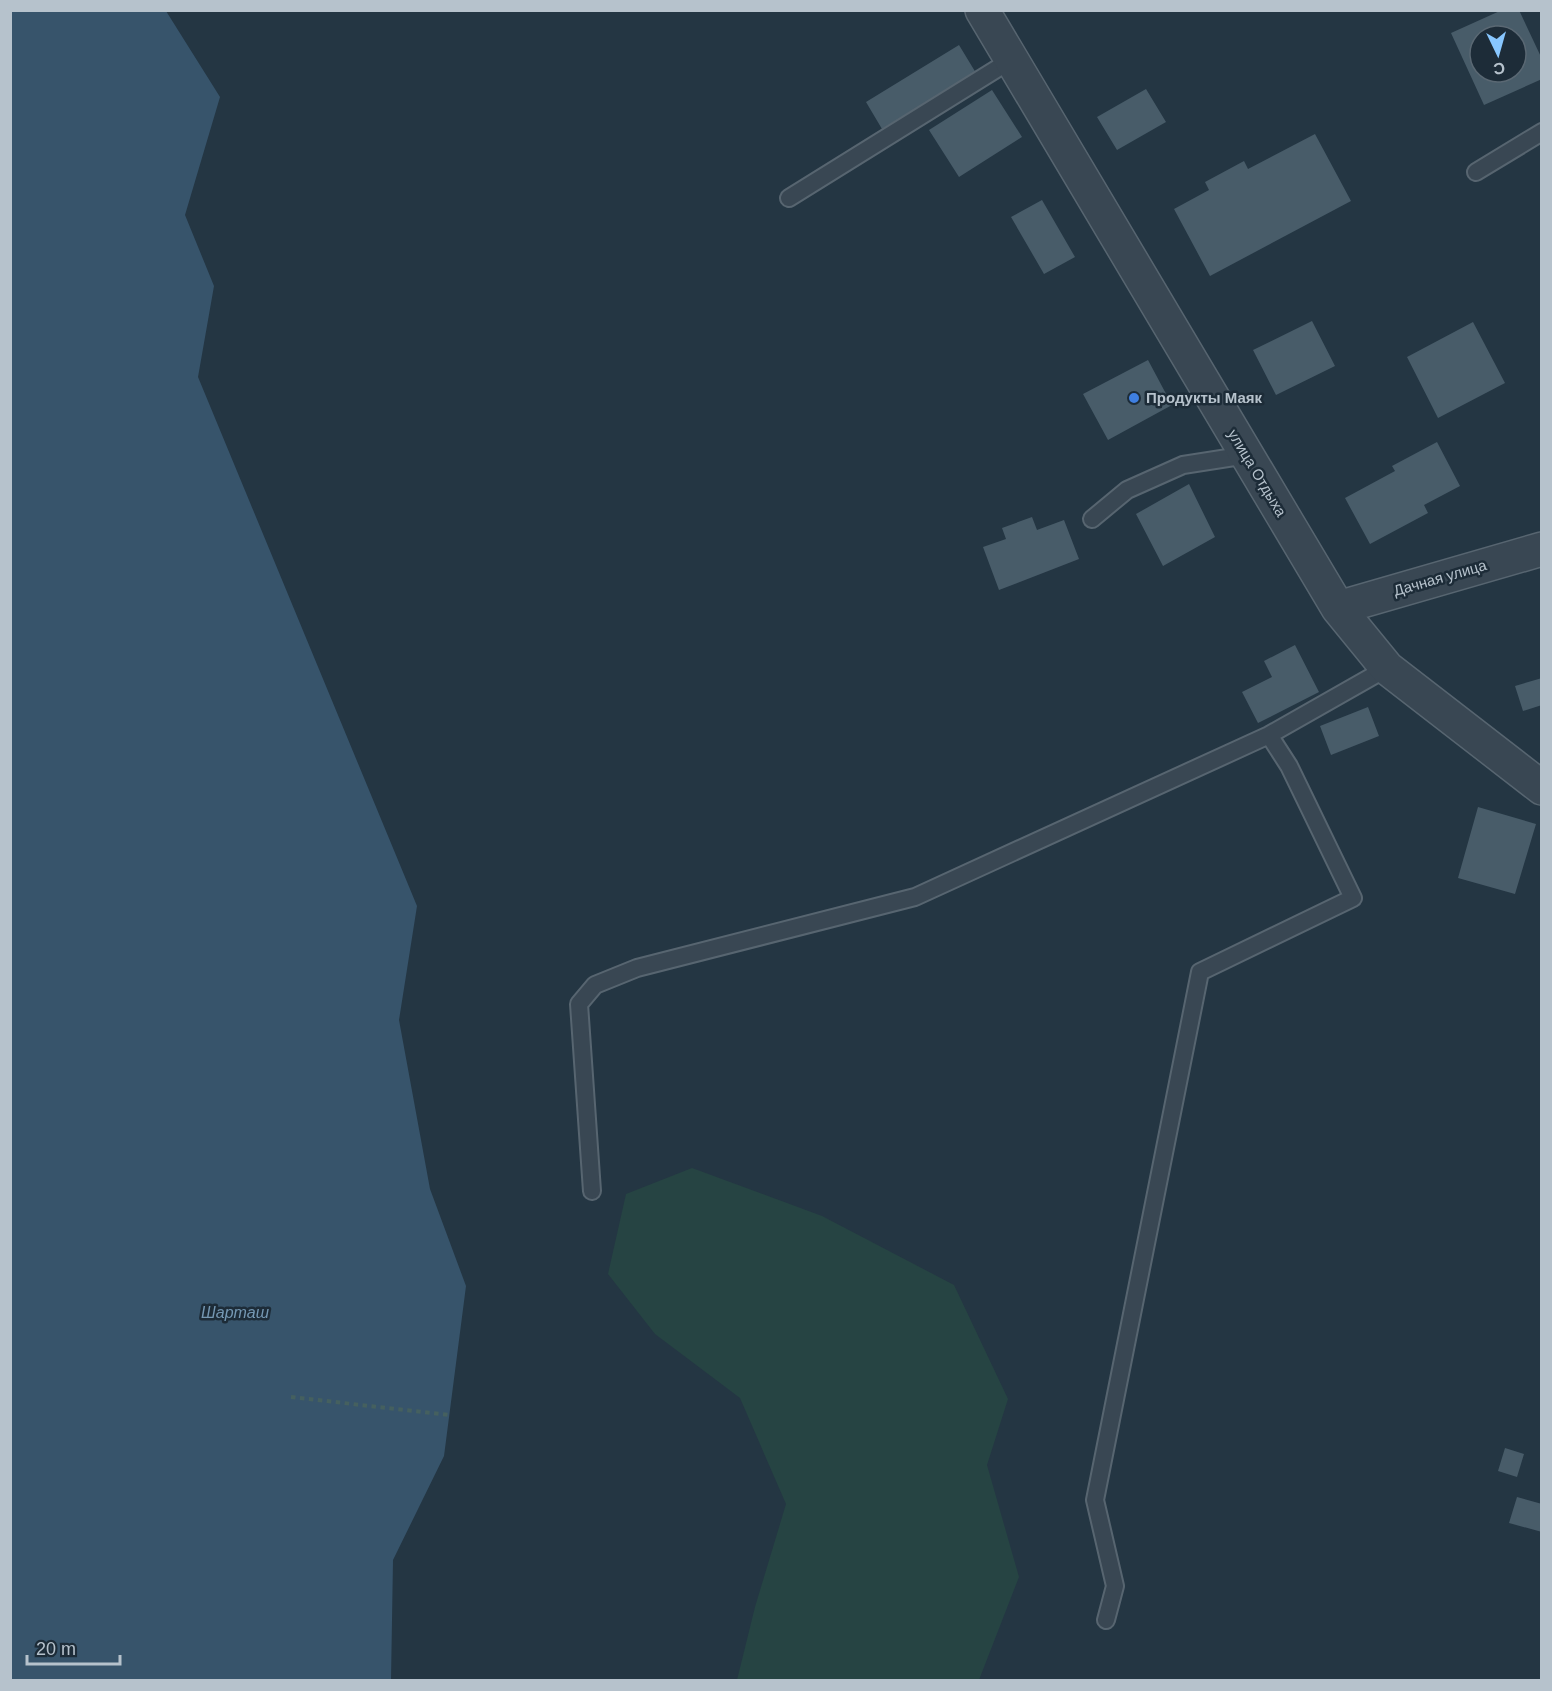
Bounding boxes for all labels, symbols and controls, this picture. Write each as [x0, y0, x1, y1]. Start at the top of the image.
north arrow [1468, 24, 1528, 84]
text: С [1492, 59, 1506, 77]
place label: Продукты Маяк [1146, 389, 1263, 406]
marker: Продукты Маяк [1127, 391, 1141, 405]
street label: улица Отдыха [1225, 426, 1290, 520]
street label: Дачная улица [1391, 556, 1489, 599]
water label: Шарташ [201, 1304, 269, 1321]
scale bar [27, 1628, 120, 1666]
text: 20 m [36, 1639, 76, 1659]

